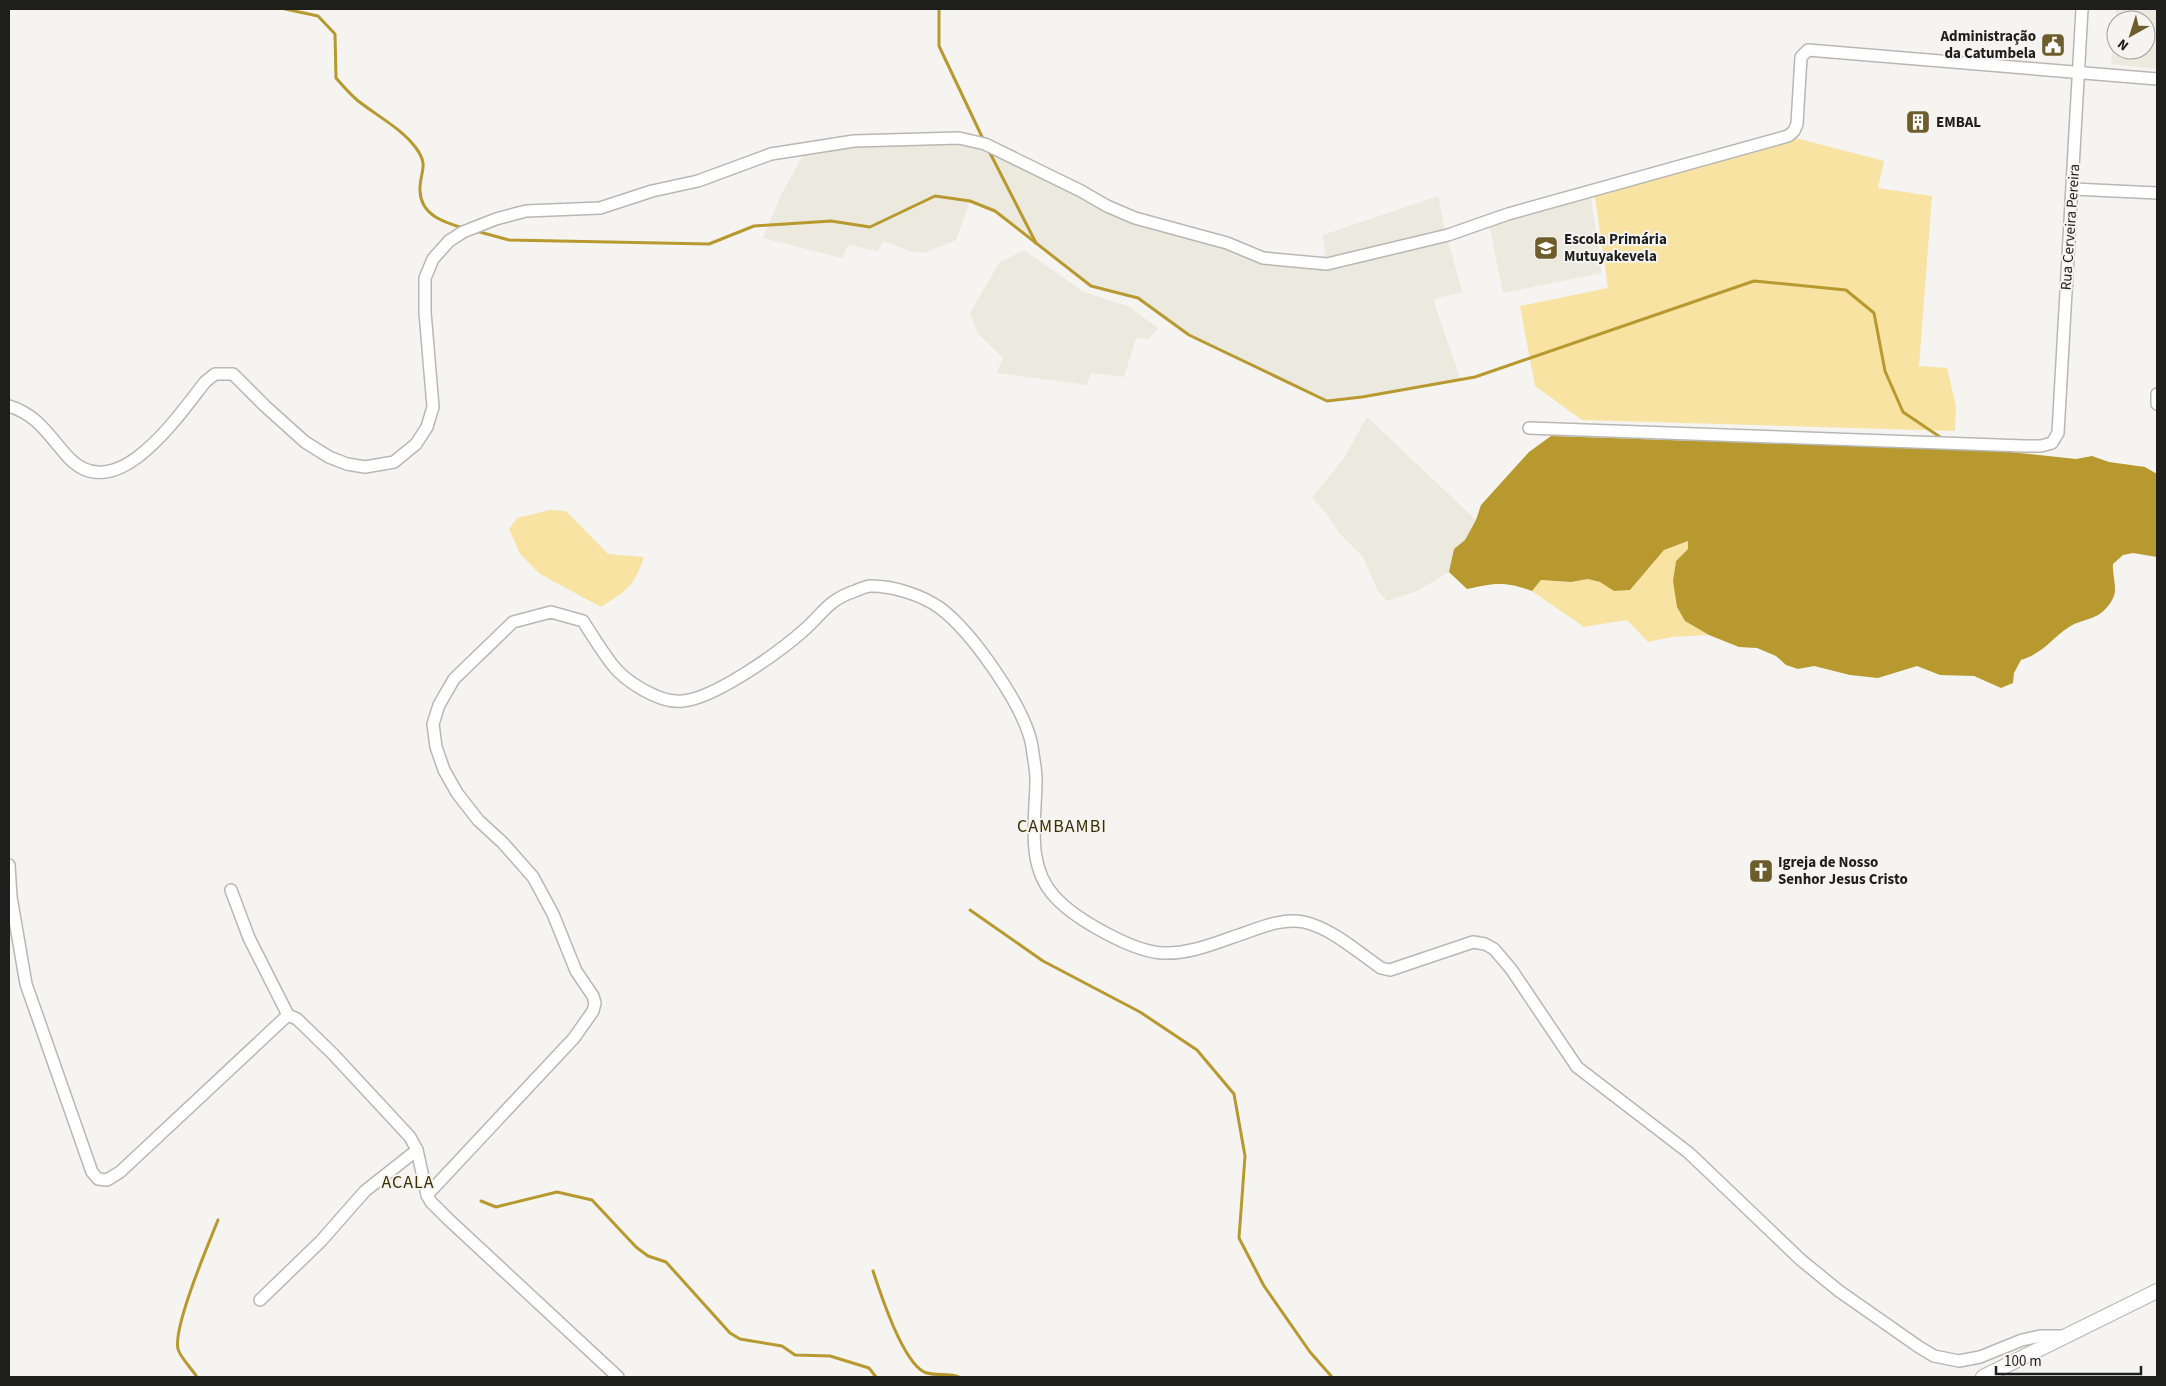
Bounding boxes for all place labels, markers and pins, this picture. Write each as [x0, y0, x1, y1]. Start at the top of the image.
place label: Administração da Catumbela [1939, 26, 2036, 64]
public building icon: Administração da Catumbela [2040, 32, 2066, 58]
building icon: EMBAL [1905, 109, 1931, 135]
place label: EMBAL [1936, 112, 1981, 133]
place label: Escola Primária Mutuyakevela [1564, 229, 1667, 267]
school or university icon: Escola Primária Mutuyakevela [1533, 235, 1559, 261]
place label: Igreja de Nosso Senhor Jesus Cristo [1778, 852, 1908, 890]
church icon: Igreja de Nosso Senhor Jesus Cristo [1748, 858, 1774, 884]

